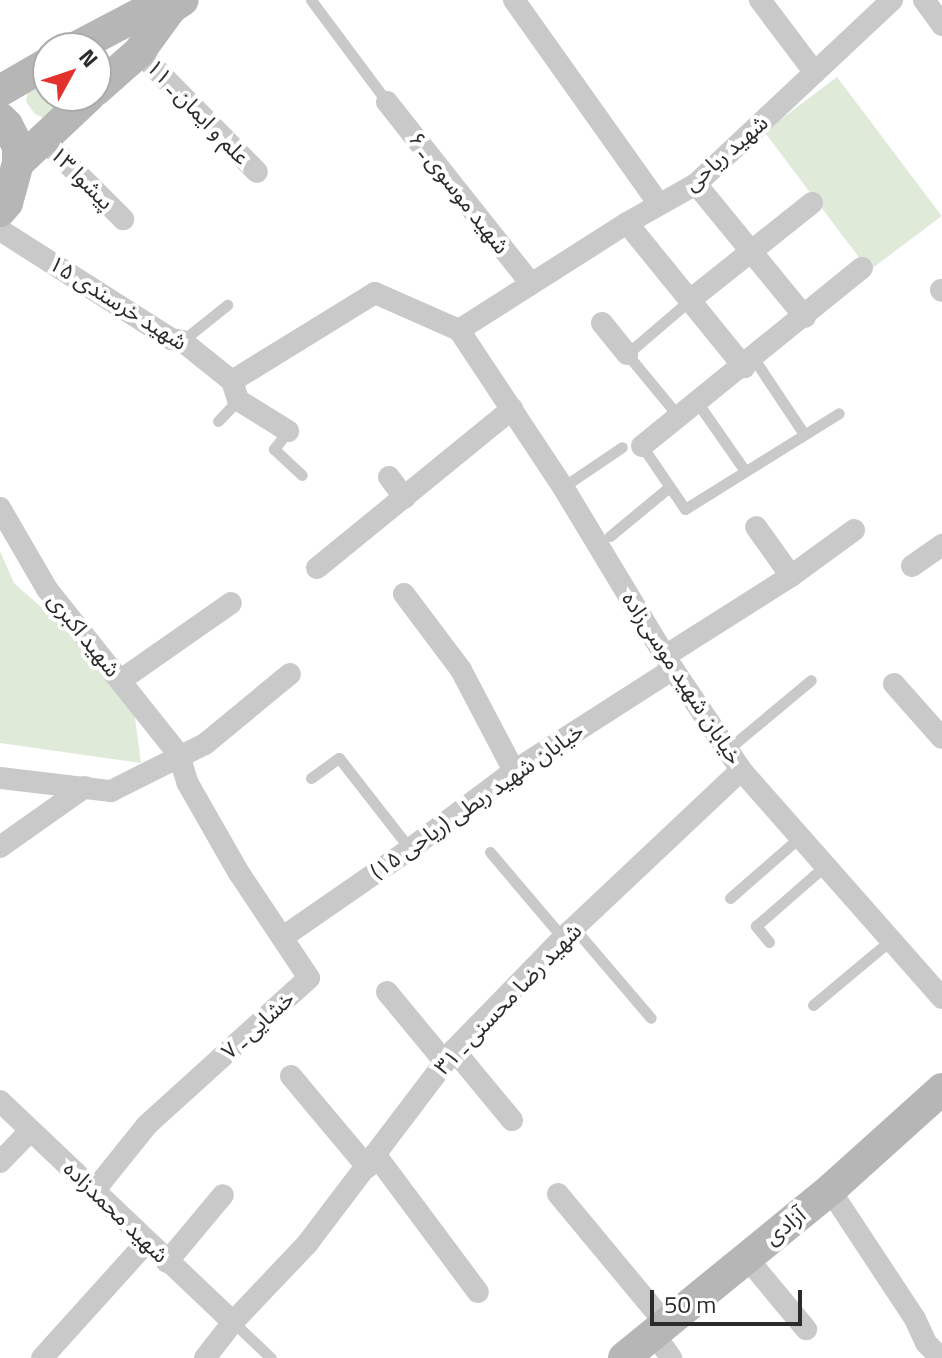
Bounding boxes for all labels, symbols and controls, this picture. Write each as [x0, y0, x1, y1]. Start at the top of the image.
north arrow [32, 32, 112, 112]
text: N [71, 41, 107, 75]
street label: علم و ایمان ـ ۱۱ [141, 54, 255, 170]
street label: شهید ریاحی [679, 109, 773, 197]
street label: شهید موسوی ـ ۶ [403, 127, 515, 259]
street label: پیشوا ۱۳ [45, 141, 119, 215]
street label: شهید خرسندی ۱۵ [44, 250, 192, 356]
street label: خیابان شهید موسی‌زاده [616, 587, 748, 769]
street label: شهید اکبری [42, 588, 126, 682]
street label: خیابان شهید ربطی (ریاحی ۱۵) [365, 717, 589, 885]
street label: شهید رضا محسنی ـ ۳۱ [429, 918, 587, 1080]
street label: خشایی ـ ۷ [216, 985, 300, 1065]
street label: شهید محمدزاده [58, 1156, 174, 1268]
street label: آزادی [759, 1202, 811, 1250]
scale bar [654, 1274, 806, 1324]
text: 50 m [664, 1286, 716, 1322]

